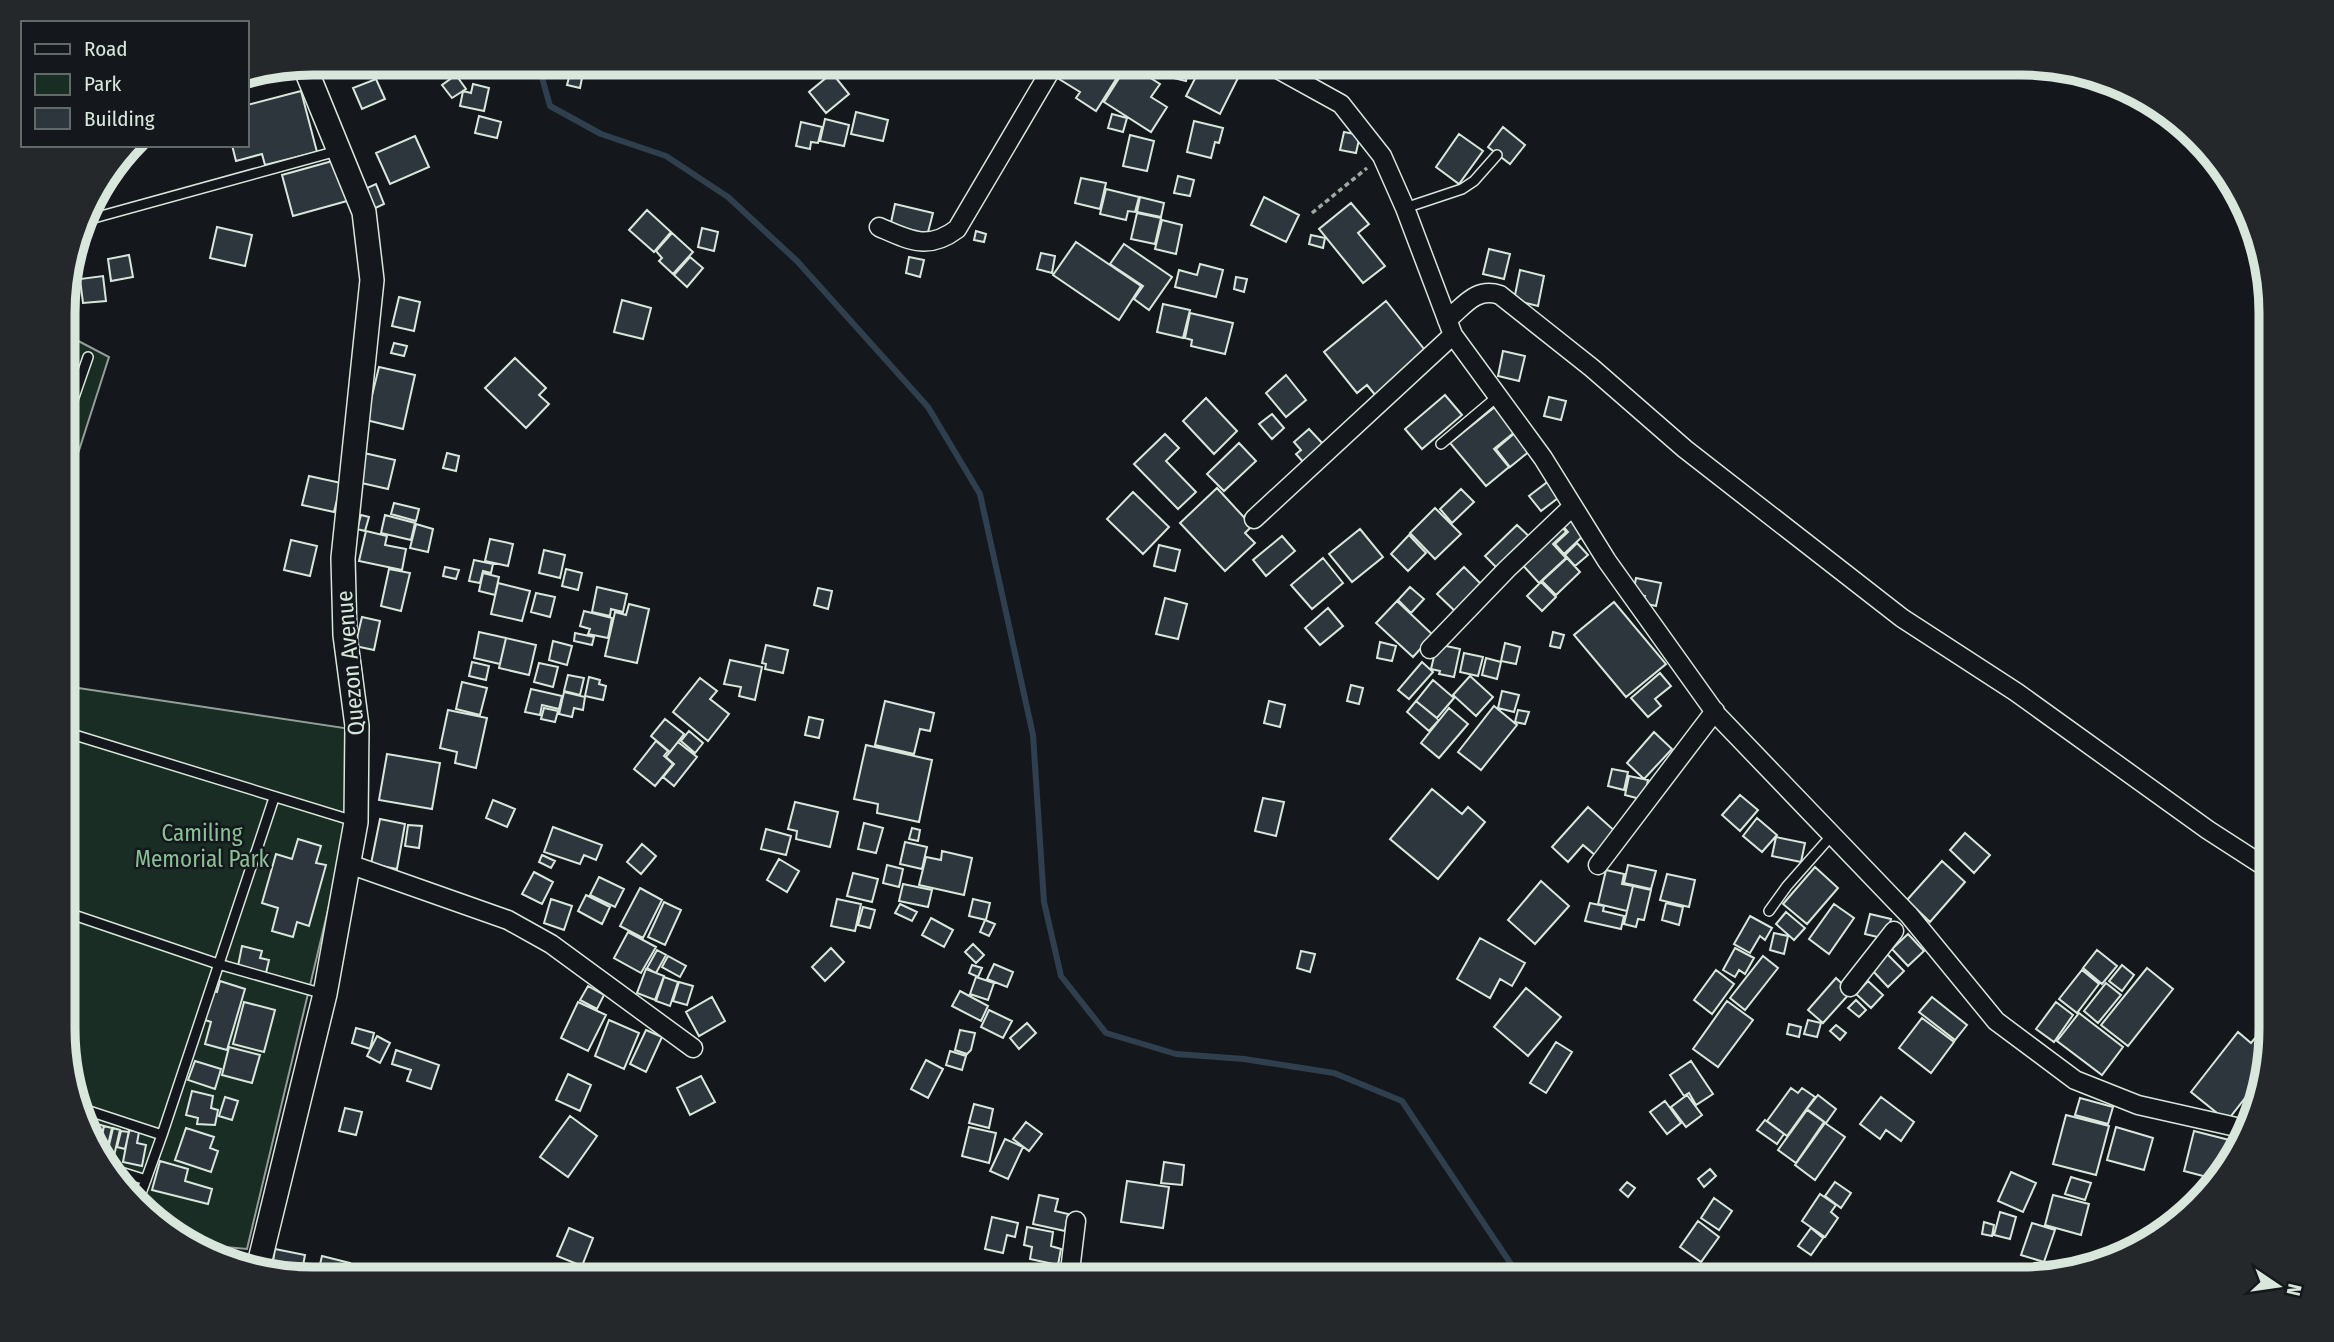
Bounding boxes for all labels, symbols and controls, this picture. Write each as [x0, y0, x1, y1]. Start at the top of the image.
legend [21, 21, 248, 147]
text: Road [84, 36, 128, 62]
text: Park [84, 71, 122, 97]
text: Building [84, 106, 155, 132]
street label: Quezon Avenue [330, 589, 370, 737]
park label: Camiling Memorial Park [135, 819, 270, 873]
north arrow [2243, 1251, 2313, 1321]
text: N [2282, 1282, 2307, 1298]

